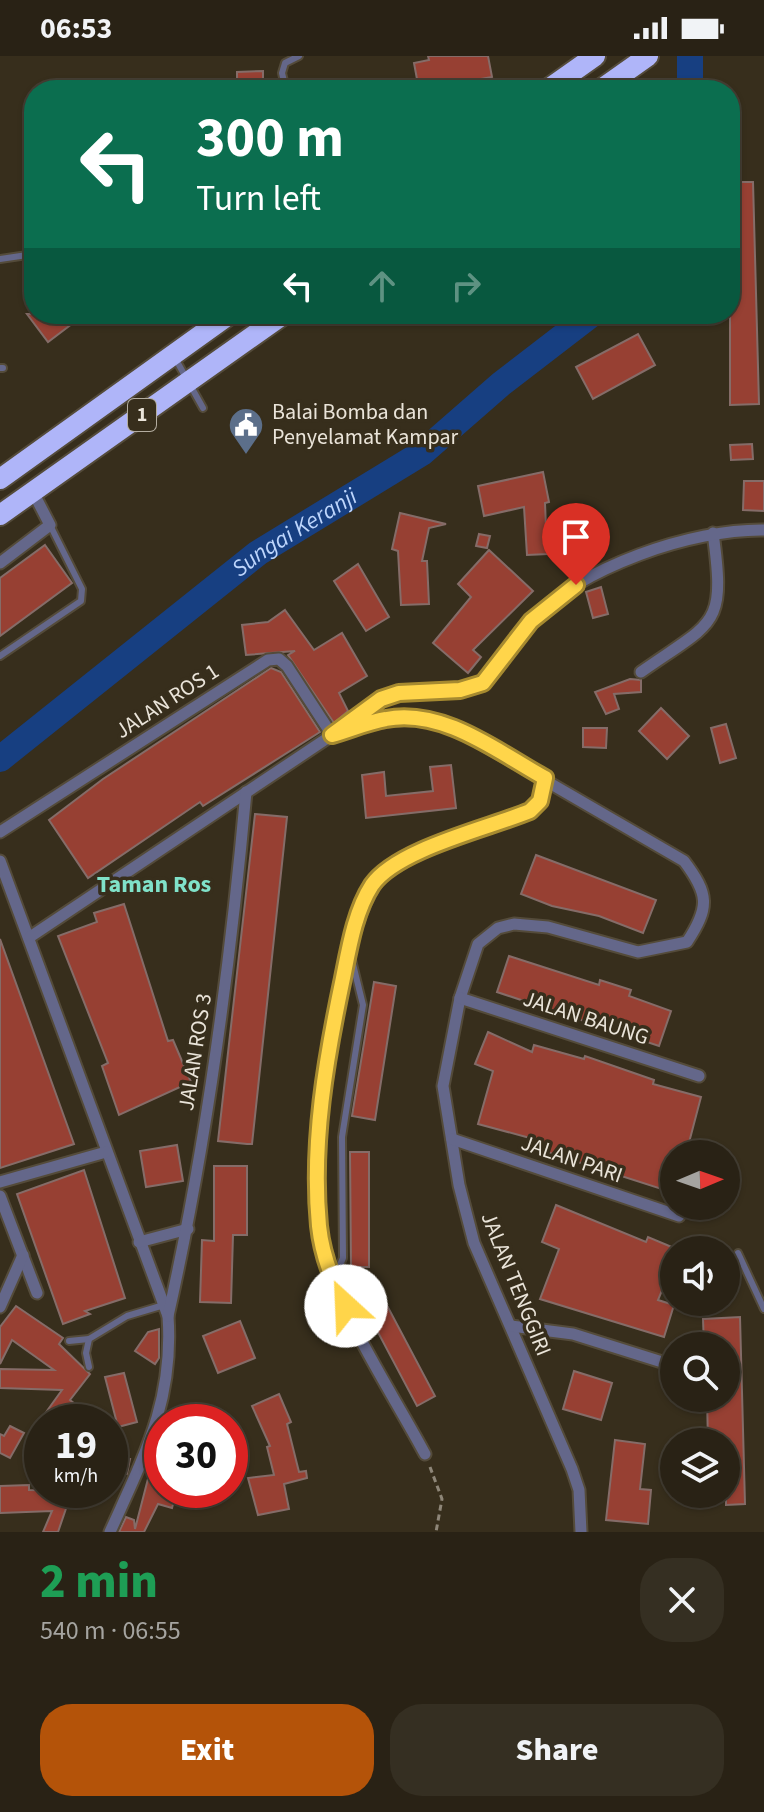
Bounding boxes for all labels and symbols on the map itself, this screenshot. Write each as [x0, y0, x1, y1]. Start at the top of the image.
place label: Balai Bomba dan Penyelamat Kampar [272, 396, 459, 453]
road number: 1 [128, 399, 156, 431]
public building icon: Balai Bomba dan Penyelamat Kampar [227, 406, 265, 456]
water label: Sungai Keranji [224, 479, 364, 585]
pin [542, 503, 610, 585]
street label: JALAN ROS 1 [109, 655, 225, 747]
district label: Taman Ros [97, 867, 211, 902]
street label: JALAN BAUNG [519, 983, 653, 1053]
street label: JALAN ROS 3 [170, 991, 220, 1113]
street label: JALAN PARI [517, 1127, 627, 1191]
north arrow [660, 1140, 740, 1220]
street label: JALAN TENGGIRI [473, 1207, 559, 1361]
position arrow [304, 1264, 388, 1348]
speed limit sign: 30 [144, 1404, 248, 1508]

